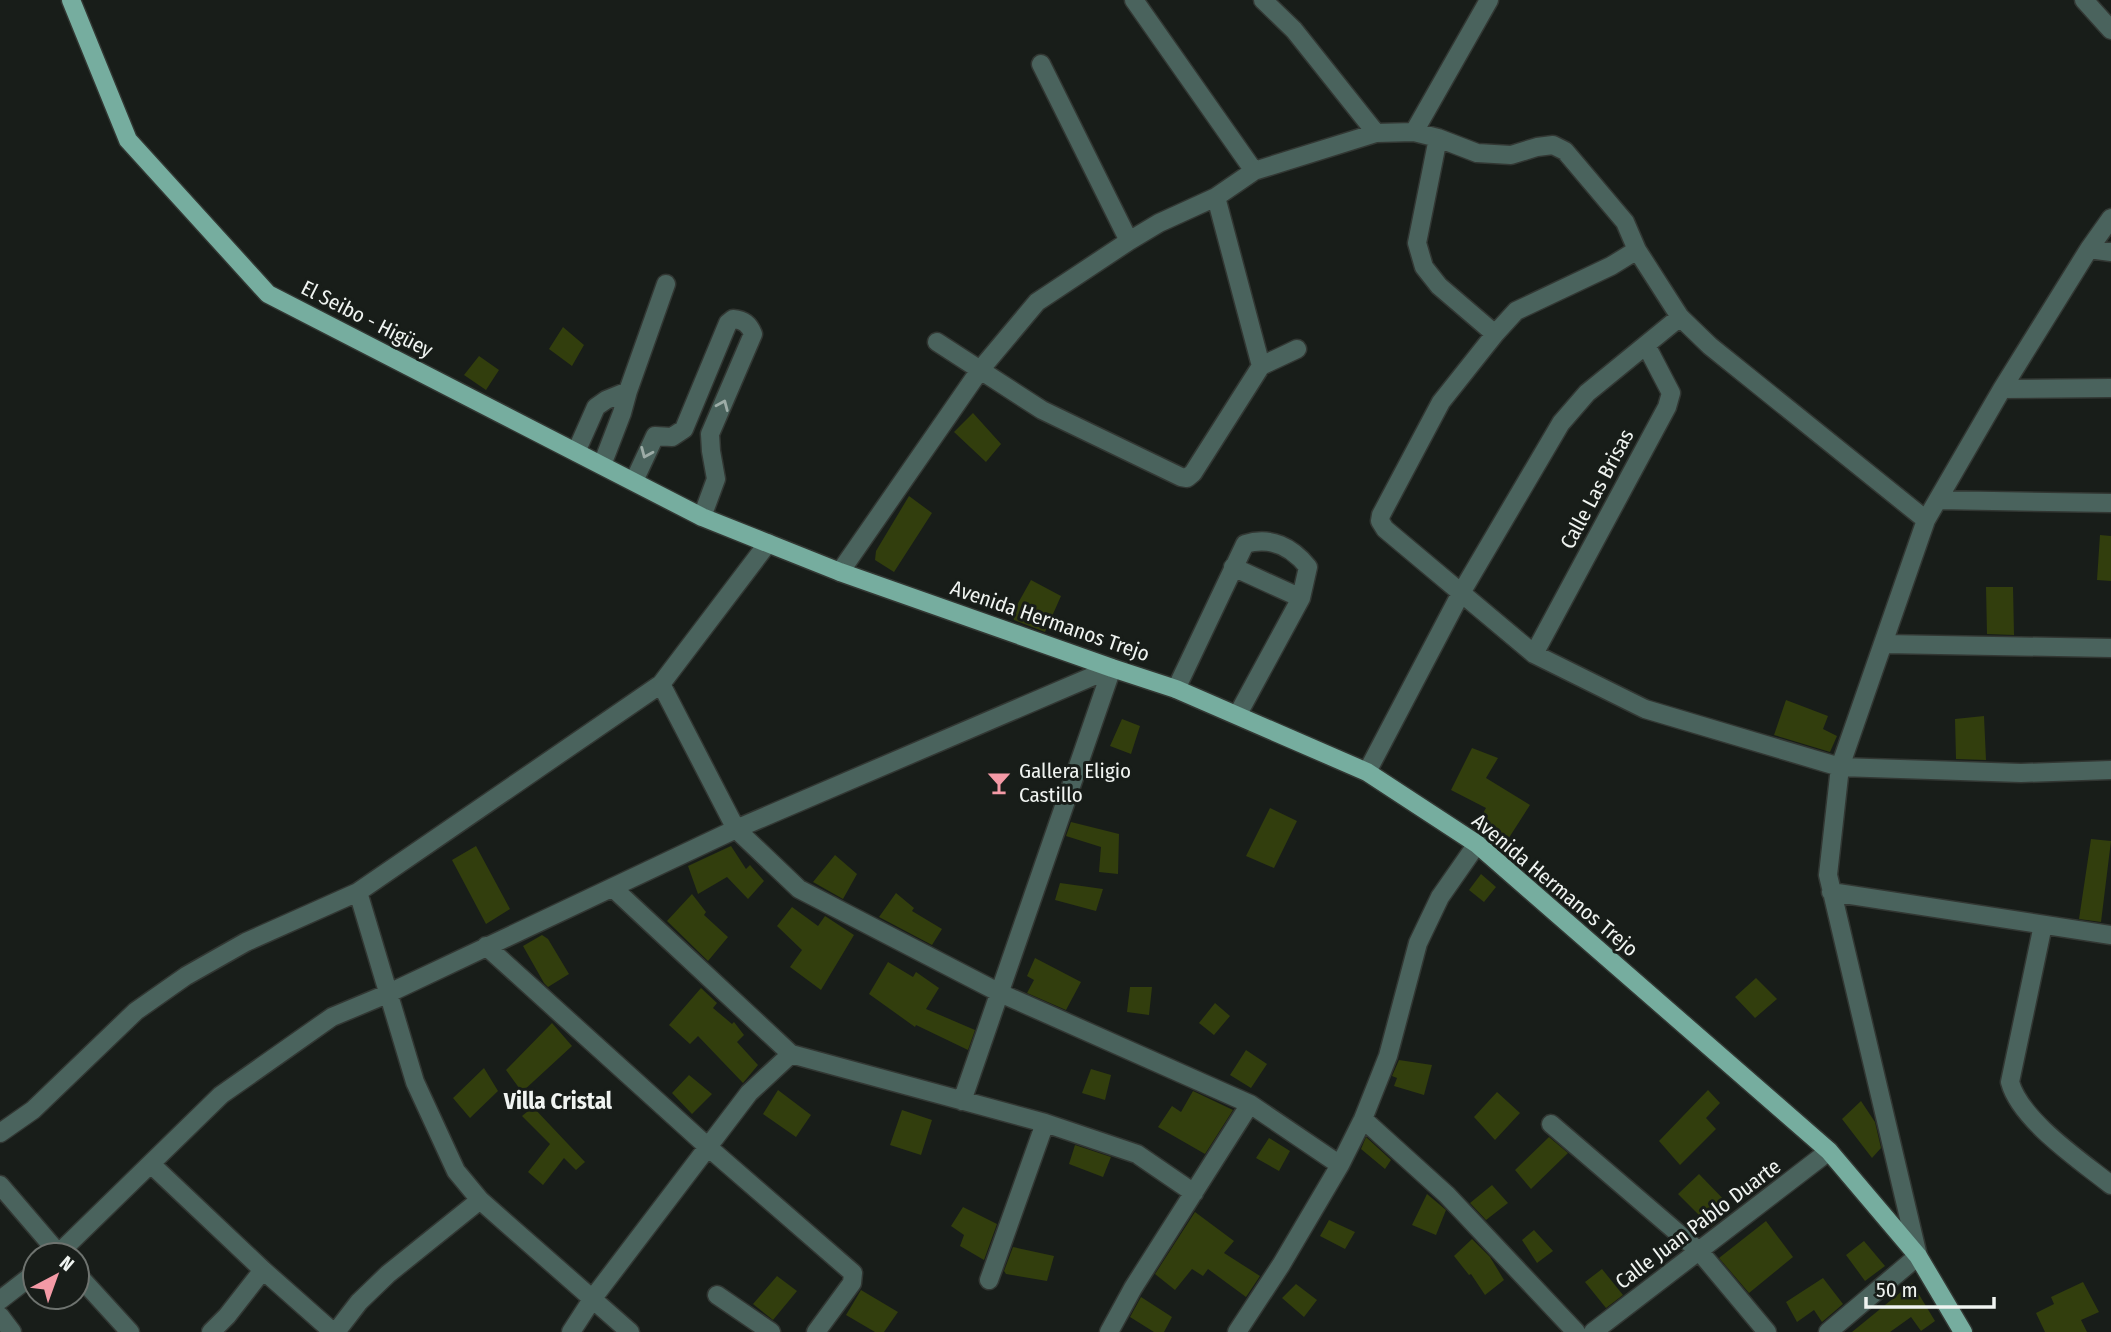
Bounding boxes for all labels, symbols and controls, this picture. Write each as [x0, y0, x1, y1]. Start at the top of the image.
street label: El Seibo - Higüey [297, 275, 438, 364]
one-way arrow [715, 400, 729, 412]
street label: Calle Las Brisas [1555, 425, 1639, 553]
one-way arrow [640, 445, 654, 458]
street label: Avenida Hermanos Trejo [947, 575, 1153, 667]
place label: Gallera Eligio Castillo [1019, 758, 1131, 808]
bar icon: Gallera Eligio Castillo [985, 769, 1013, 797]
street label: Avenida Hermanos Trejo [1467, 808, 1643, 962]
district label: Villa Cristal [503, 1087, 613, 1115]
street label: Calle Juan Pablo Duarte [1610, 1153, 1786, 1295]
north arrow [21, 1241, 91, 1311]
text: N [55, 1251, 79, 1276]
scale bar [1866, 1266, 1994, 1310]
text: 50 m [1876, 1277, 1918, 1303]

